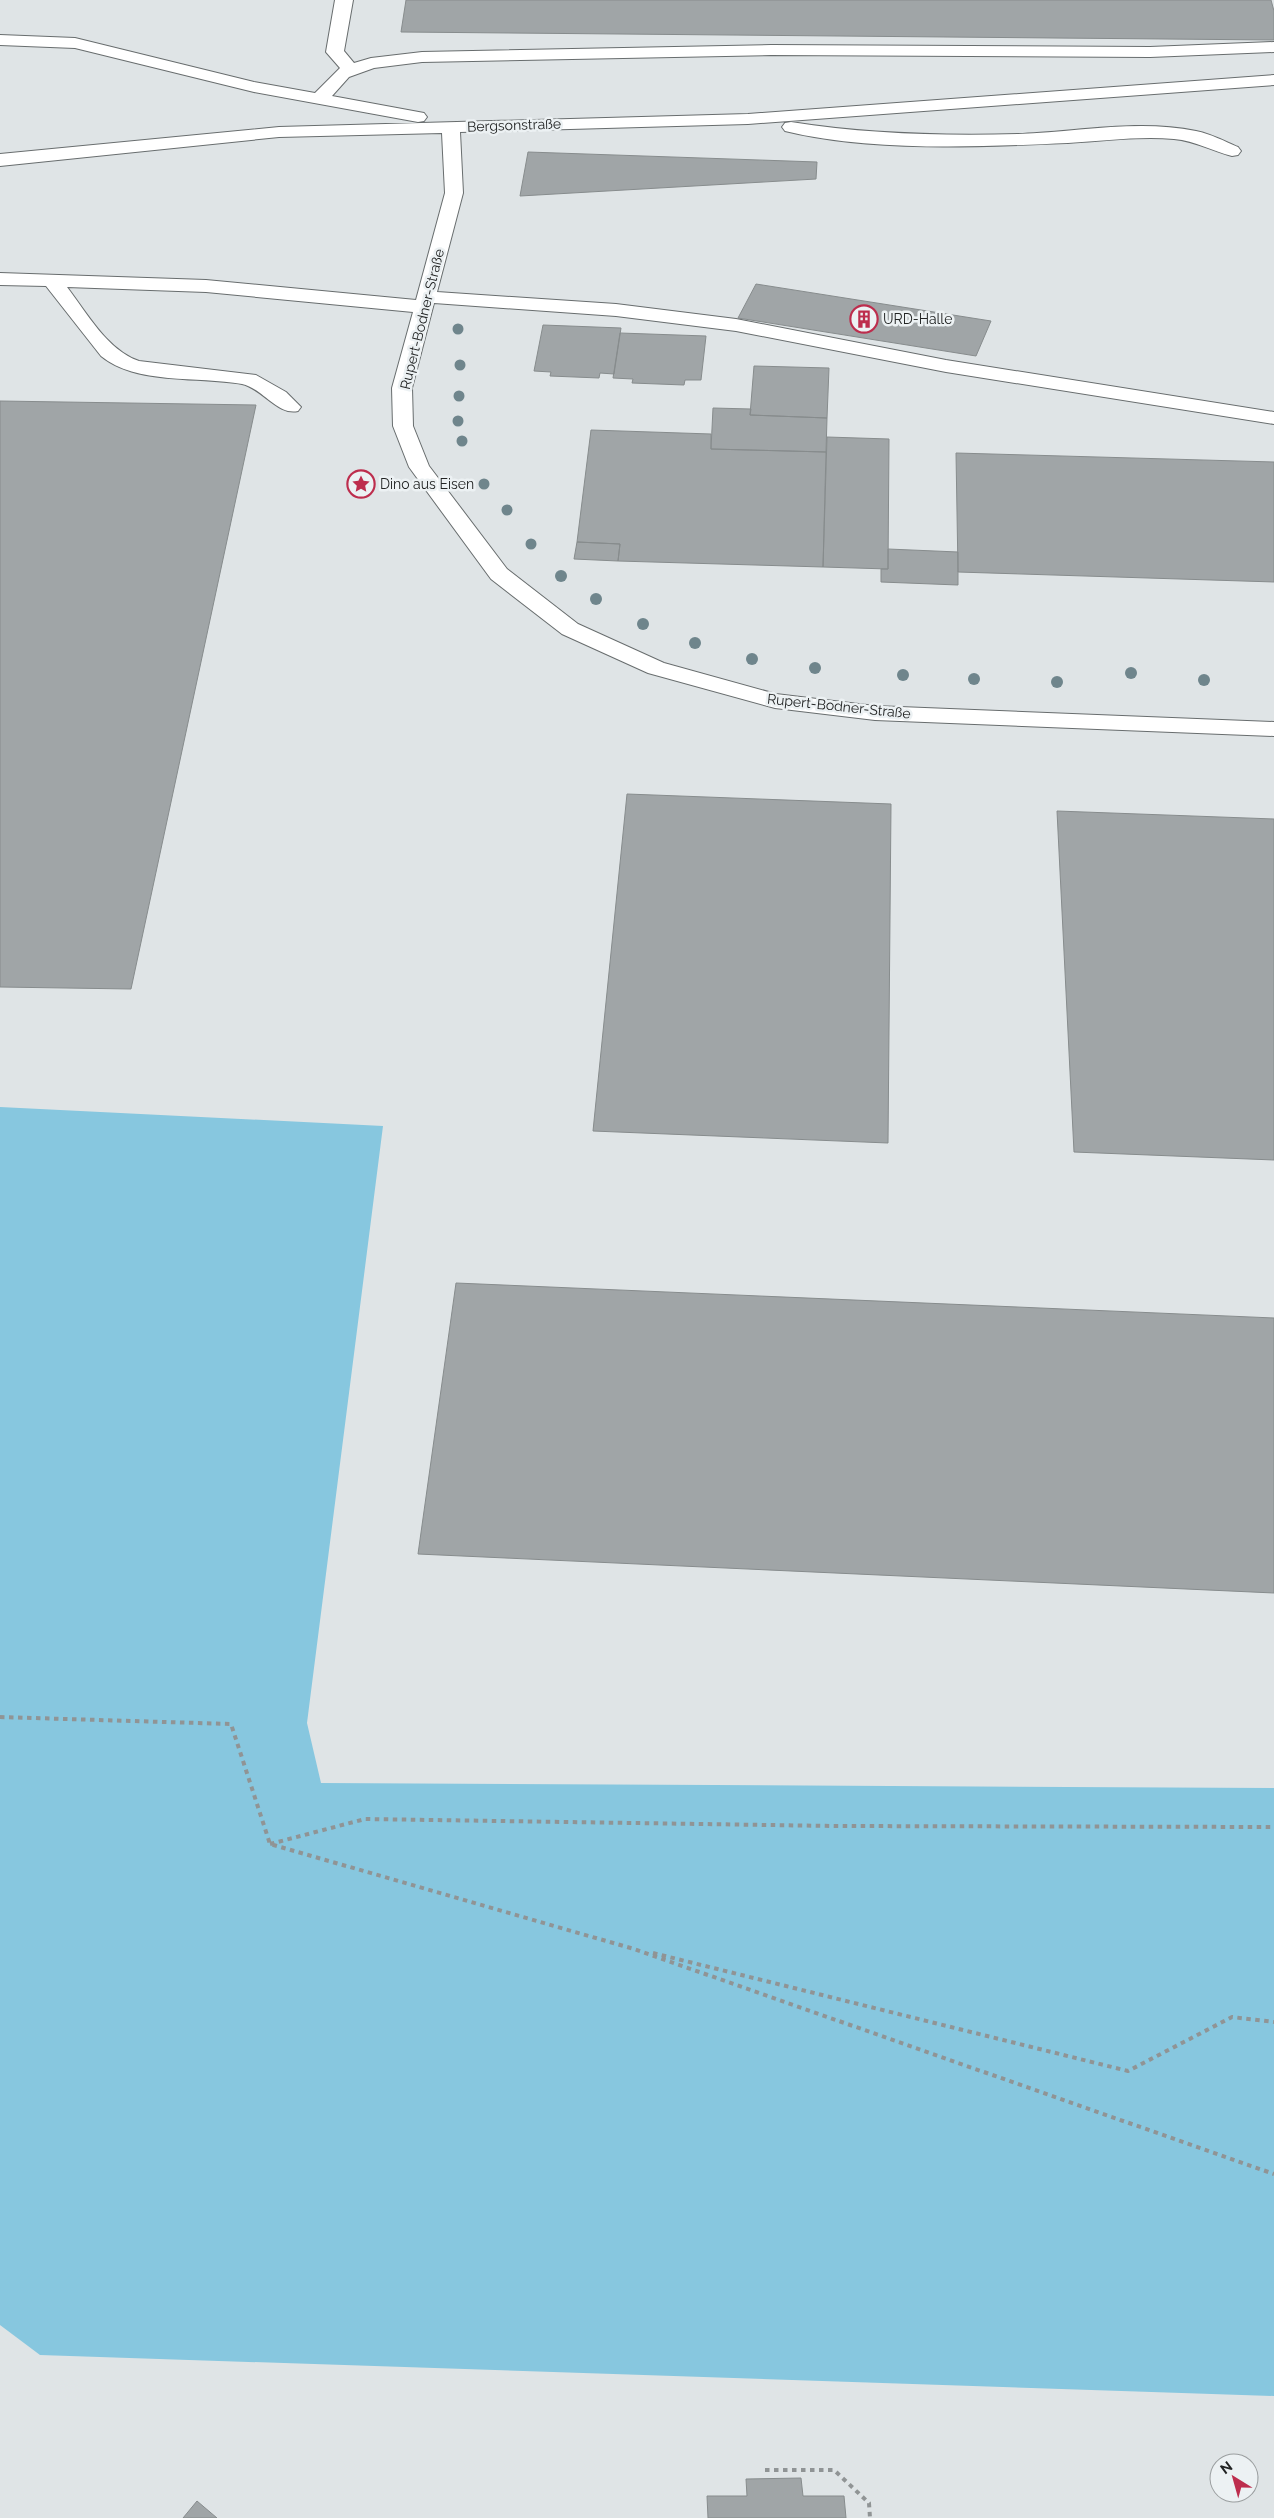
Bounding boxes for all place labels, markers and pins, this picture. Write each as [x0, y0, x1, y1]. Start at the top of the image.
building icon: URD-Halle [849, 304, 879, 334]
place label: URD-Halle [883, 311, 952, 327]
place icon: Dino aus Eisen [346, 469, 376, 499]
place label: Dino aus Eisen [380, 476, 474, 492]

